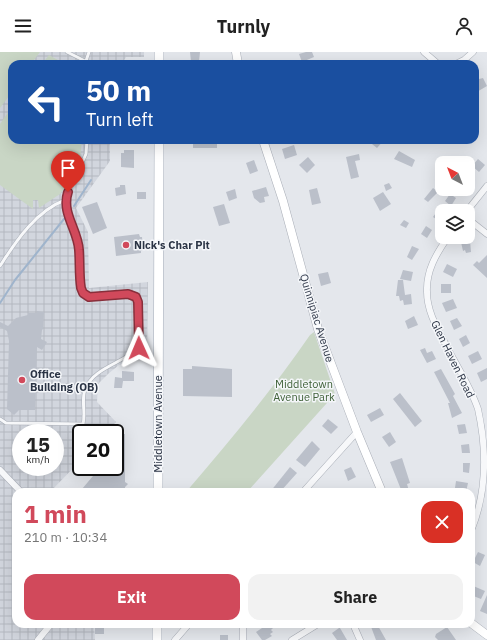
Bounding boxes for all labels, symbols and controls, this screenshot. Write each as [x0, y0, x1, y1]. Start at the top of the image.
icon: menu [12, 15, 34, 37]
text: Turnly [217, 15, 270, 38]
icon: person [453, 15, 475, 37]
text: 50 m [86, 72, 151, 109]
icon: left [20, 76, 72, 128]
text: Turn left [86, 108, 154, 131]
pin [51, 151, 85, 192]
north arrow [435, 156, 475, 196]
map controls [435, 156, 475, 244]
icon: arrive [57, 157, 79, 179]
button: layers [435, 204, 475, 244]
place label: Nick's Char Pit [134, 238, 210, 252]
marker: Nick's Char Pit [121, 240, 131, 250]
street label: Quinnipiac Avenue [297, 272, 337, 364]
street label: Glen Haven Road [428, 318, 478, 400]
position arrow [118, 327, 160, 369]
place label: Office Building (OB) [30, 367, 98, 394]
marker: Office Building (OB) [17, 375, 27, 385]
street label: Middletown Avenue [151, 375, 165, 473]
park label: Middletown Avenue Park [273, 377, 335, 404]
speed limit sign: 20 [72, 424, 124, 476]
text: 15 [26, 431, 50, 458]
text: km/h [26, 453, 50, 466]
text: 1 min [24, 498, 87, 530]
button: close [421, 501, 463, 543]
text: 210 m · 10:34 [24, 529, 107, 546]
button: Exit [24, 574, 240, 620]
button: Share [248, 574, 463, 620]

